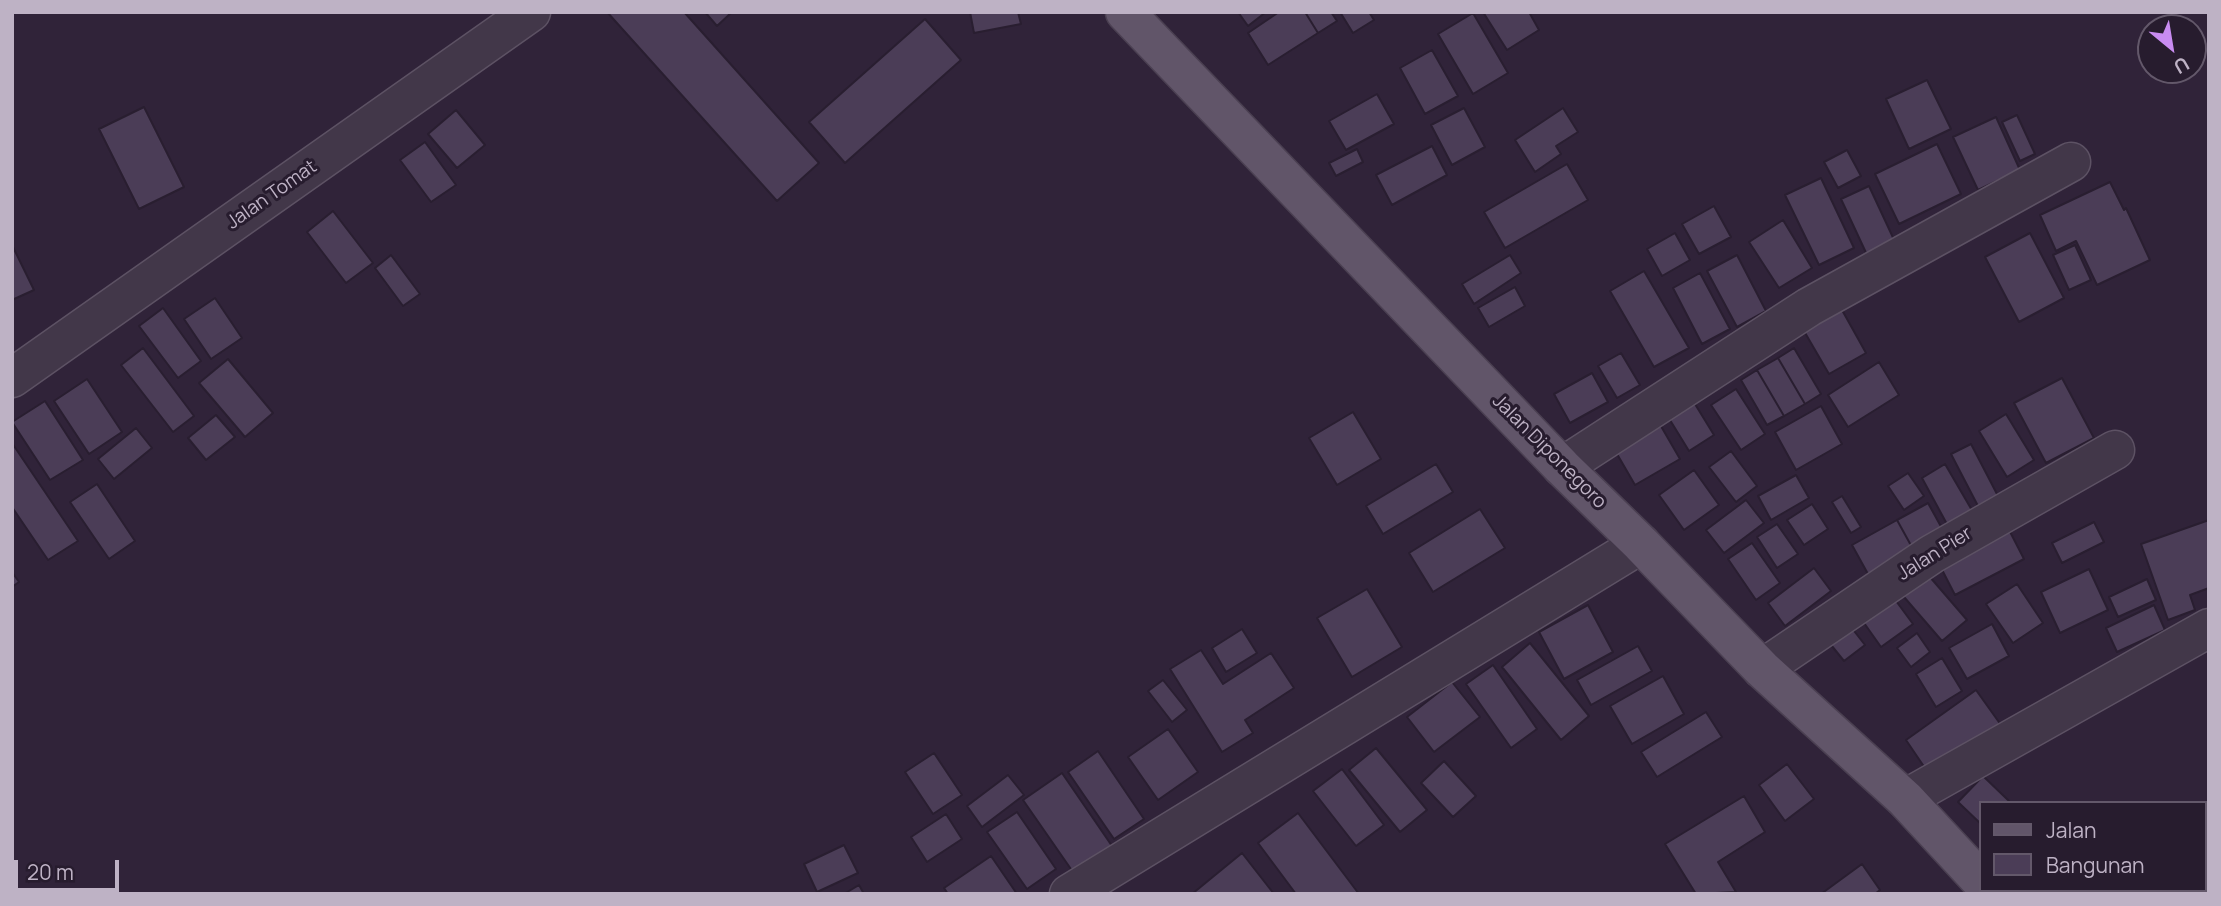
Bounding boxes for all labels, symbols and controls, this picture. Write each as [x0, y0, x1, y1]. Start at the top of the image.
north arrow [2137, 14, 2207, 84]
text: U [2169, 51, 2194, 80]
street label: Jalan Tomat [223, 156, 321, 234]
street label: Jalan Diponegoro [1487, 390, 1611, 514]
street label: Jalan Pier [1894, 522, 1976, 586]
legend [1980, 801, 2207, 892]
text: Jalan [2046, 816, 2096, 844]
scale bar [18, 846, 122, 890]
text: Bangunan [2046, 851, 2145, 879]
text: 20 m [27, 858, 74, 886]

